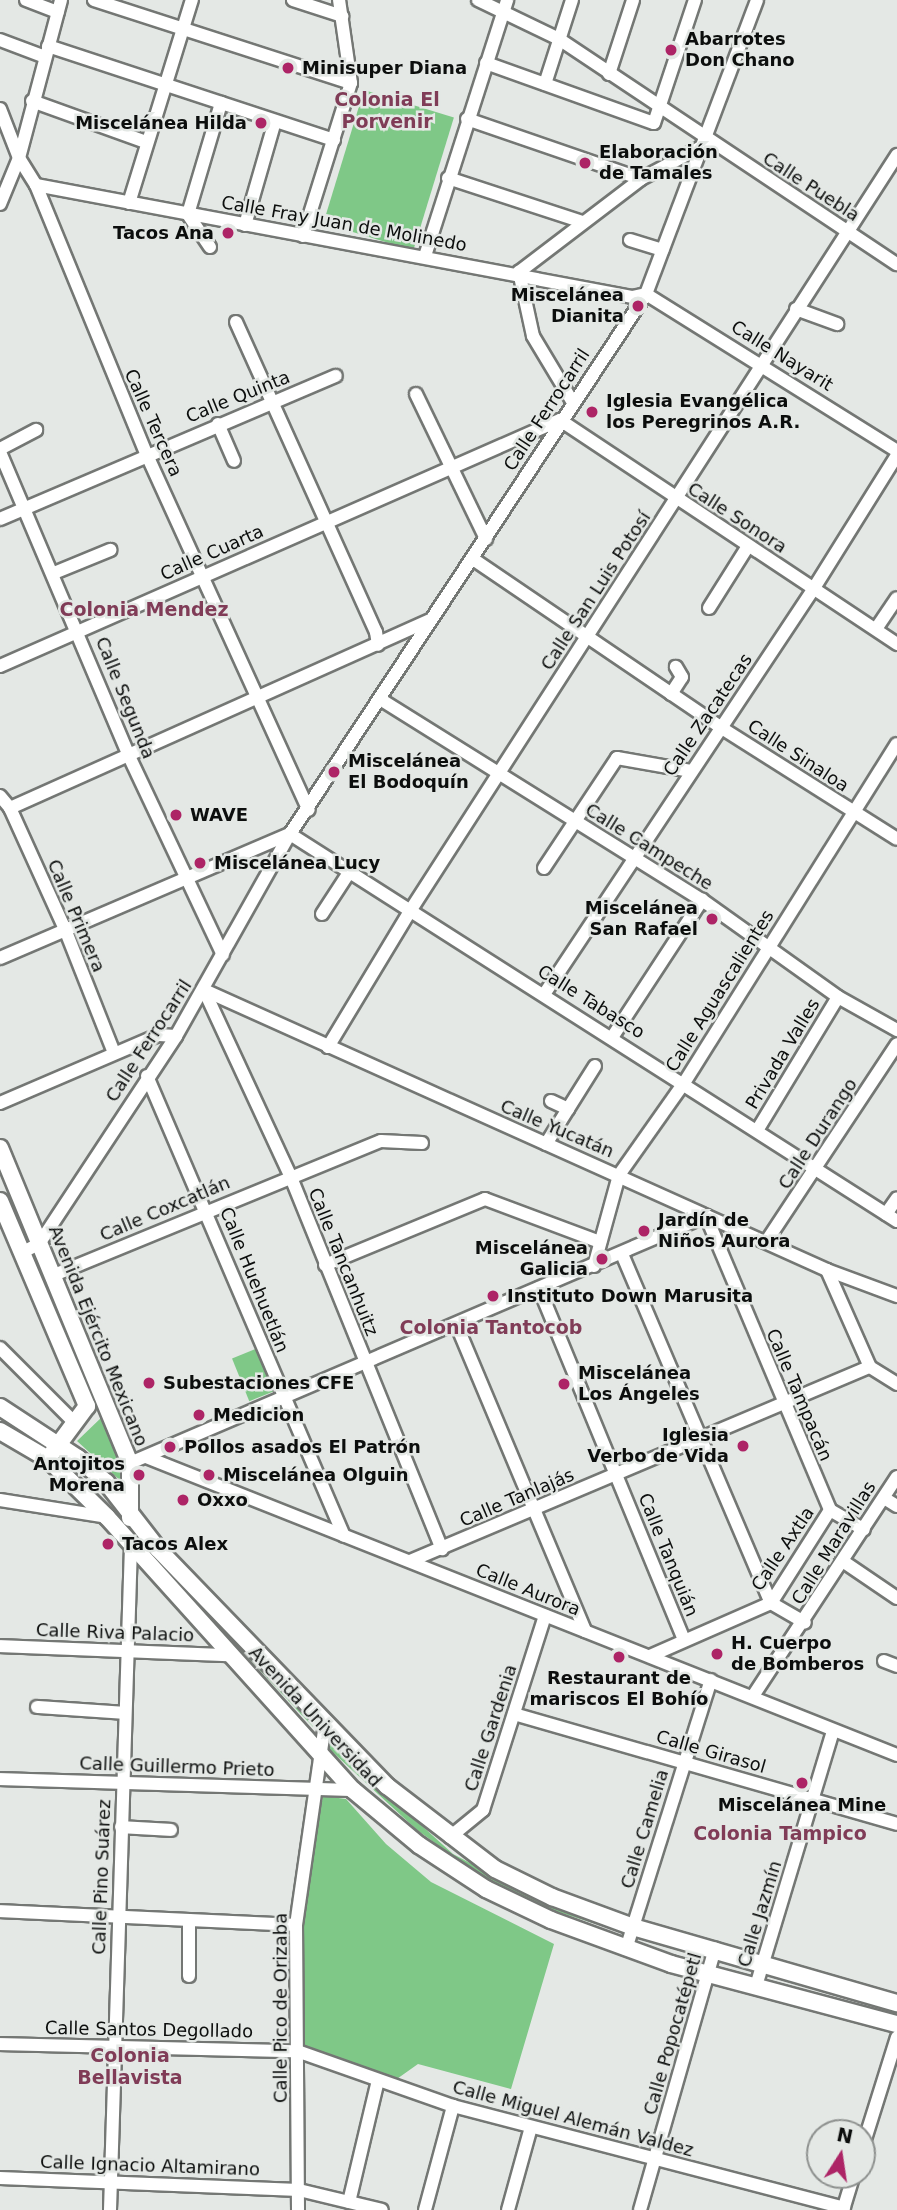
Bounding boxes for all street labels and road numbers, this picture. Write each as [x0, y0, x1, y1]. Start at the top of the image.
street label: Calle Puebla [759, 148, 863, 226]
street label: Calle Fray Juan de Molinedo [220, 192, 468, 256]
street label: Calle Nayarit [727, 316, 837, 396]
street label: Calle Ferrocarril [499, 345, 595, 475]
street label: Calle Tercera [120, 366, 186, 480]
street label: Calle Quinta [183, 366, 293, 428]
street label: Calle Sonora [683, 478, 791, 558]
street label: Calle San Luis Potosí [537, 508, 655, 674]
street label: Calle Cuarta [157, 521, 267, 585]
street label: Calle Segunda [91, 634, 159, 762]
street label: Calle Zacatecas [659, 650, 757, 780]
street label: Calle Sinaloa [743, 715, 853, 797]
street label: Calle Campeche [581, 799, 717, 895]
street label: Calle Primera [43, 856, 109, 976]
street label: Calle Aguascalientes [661, 906, 779, 1076]
street label: Calle Tabasco [533, 960, 649, 1044]
street label: Calle Ferrocarril [101, 976, 197, 1106]
street label: Privada Valles [742, 995, 824, 1113]
street label: Calle Durango [774, 1074, 862, 1194]
street label: Calle Yucatán [497, 1095, 617, 1163]
street label: Calle Coxcatlán [97, 1172, 233, 1246]
street label: Calle Tancanhuitz [303, 1185, 383, 1339]
street label: Calle Huehuetlán [215, 1204, 293, 1356]
street label: Avenida Ejército Mexicano [44, 1223, 152, 1449]
street label: Calle Tampacán [761, 1326, 837, 1464]
street label: Calle Tanlajás [456, 1464, 578, 1532]
street label: Calle Maravillas [787, 1477, 881, 1609]
street label: Calle Tanquián [633, 1490, 703, 1620]
street label: Calle Axtla [747, 1503, 819, 1595]
street label: Calle Aurora [473, 1559, 583, 1621]
street label: Calle Riva Palacio [36, 1619, 194, 1647]
street label: Avenida Universidad [244, 1642, 386, 1792]
street label: Calle Gardenia [460, 1662, 522, 1794]
street label: Calle Girasol [654, 1726, 768, 1778]
street label: Calle Guillermo Prieto [79, 1753, 275, 1781]
street label: Calle Camelia [617, 1767, 673, 1891]
street label: Calle Pino Suárez [88, 1799, 116, 1955]
street label: Calle Jazmín [734, 1858, 786, 1970]
street label: Calle Pico de Orizaba [270, 1913, 292, 2103]
street label: Calle Popocatépetl [640, 1950, 706, 2118]
street label: Calle Santos Degollado [45, 2017, 253, 2043]
street label: Calle Miguel Alemán Valdez [450, 2076, 696, 2162]
street label: Calle Ignacio Altamirano [40, 2151, 260, 2181]

